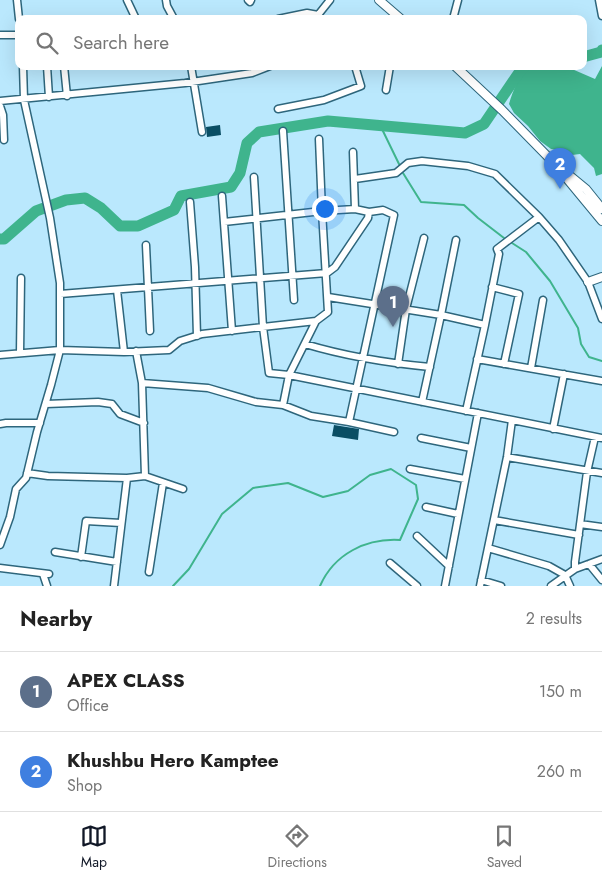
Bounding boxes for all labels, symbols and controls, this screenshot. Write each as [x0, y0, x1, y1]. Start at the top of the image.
search box [15, 15, 587, 70]
icon: search [33, 29, 61, 57]
text: Search here [73, 29, 169, 56]
pin: 2 [544, 148, 576, 189]
your location [312, 196, 338, 222]
pin: 1 [377, 286, 409, 327]
text: Nearby [20, 604, 92, 634]
text: 2 results [526, 607, 582, 630]
text: APEX CLASS [67, 667, 185, 694]
text: 1 [32, 680, 40, 703]
text: 150 m [539, 680, 582, 703]
text: Office [67, 694, 109, 717]
text: Khushbu Hero Kamptee [67, 747, 279, 774]
text: 2 [31, 760, 41, 783]
text: 260 m [537, 760, 582, 783]
text: Shop [67, 774, 102, 797]
tab: Map [80, 822, 108, 872]
tab: Directions [268, 822, 327, 872]
tab: Saved [487, 822, 522, 872]

